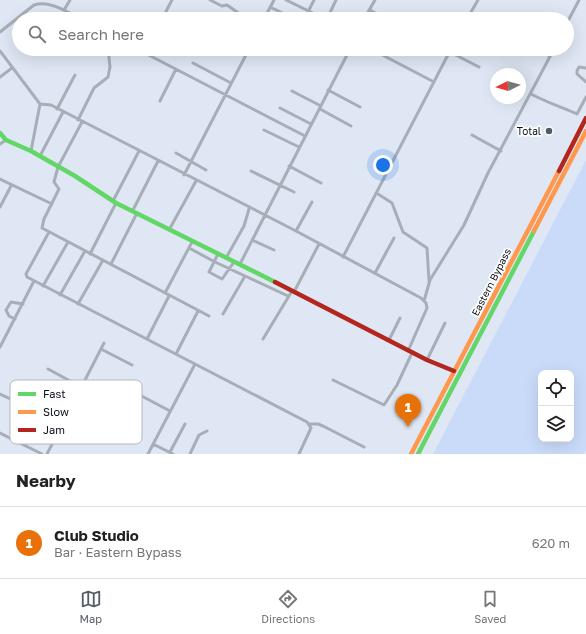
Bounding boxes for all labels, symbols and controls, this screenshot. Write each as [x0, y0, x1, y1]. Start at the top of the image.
search box [12, 12, 574, 56]
icon: search [26, 23, 48, 45]
text: Search here [58, 25, 144, 43]
north arrow [490, 68, 526, 104]
place label: Total [517, 125, 541, 137]
marker: Total [544, 126, 554, 136]
your location [373, 155, 393, 175]
street label: Eastern Bypass [469, 246, 513, 318]
map controls [538, 370, 574, 442]
button: locate [538, 370, 574, 406]
legend [10, 380, 142, 444]
text: Fast [43, 387, 66, 400]
pin: 1 [395, 394, 421, 427]
text: Slow [43, 405, 69, 418]
button: layers [538, 406, 574, 442]
text: Jam [43, 423, 65, 436]
text: Nearby [16, 470, 76, 491]
text: Club Studio [54, 526, 139, 544]
text: 1 [26, 535, 32, 551]
text: 620 m [532, 535, 570, 551]
text: Bar · Eastern Bypass [54, 544, 182, 560]
tab: Map [80, 588, 102, 625]
tab: Directions [261, 588, 315, 625]
tab: Saved [474, 588, 506, 625]

